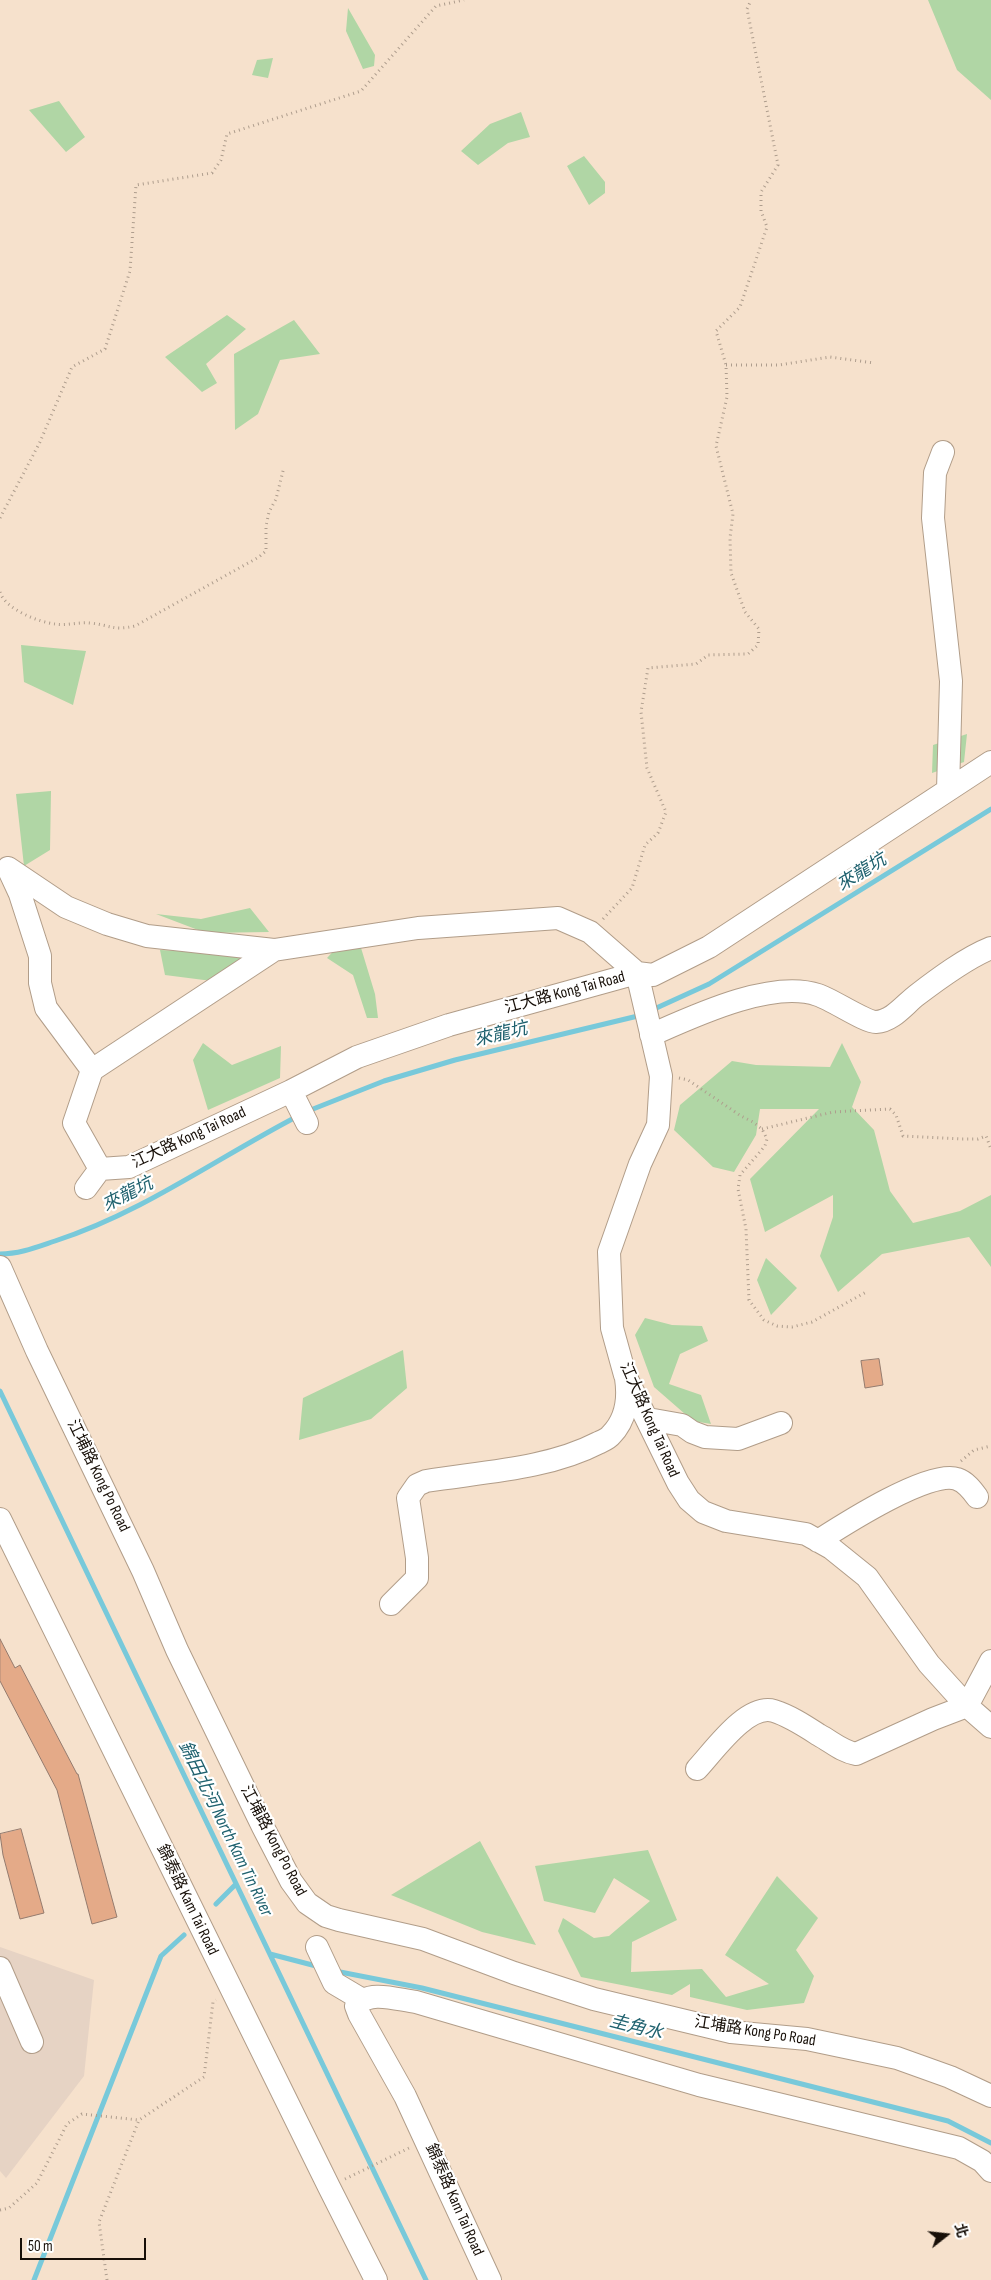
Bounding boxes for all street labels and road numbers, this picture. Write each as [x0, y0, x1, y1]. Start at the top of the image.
street label: 江大路 Kong Tai Road [503, 968, 627, 1018]
street label: 江大路 Kong Tai Road [129, 1103, 249, 1173]
street label: 江大路 Kong Tai Road [615, 1360, 683, 1480]
street label: 江埔路 Kong Po Road [63, 1417, 133, 1535]
street label: 江埔路 Kong Po Road [236, 1782, 310, 1900]
street label: 錦泰路 Kam Tai Road [152, 1842, 222, 1958]
street label: 江埔路 Kong Po Road [693, 2013, 817, 2051]
street label: 錦泰路 Kam Tai Road [421, 2141, 487, 2259]

